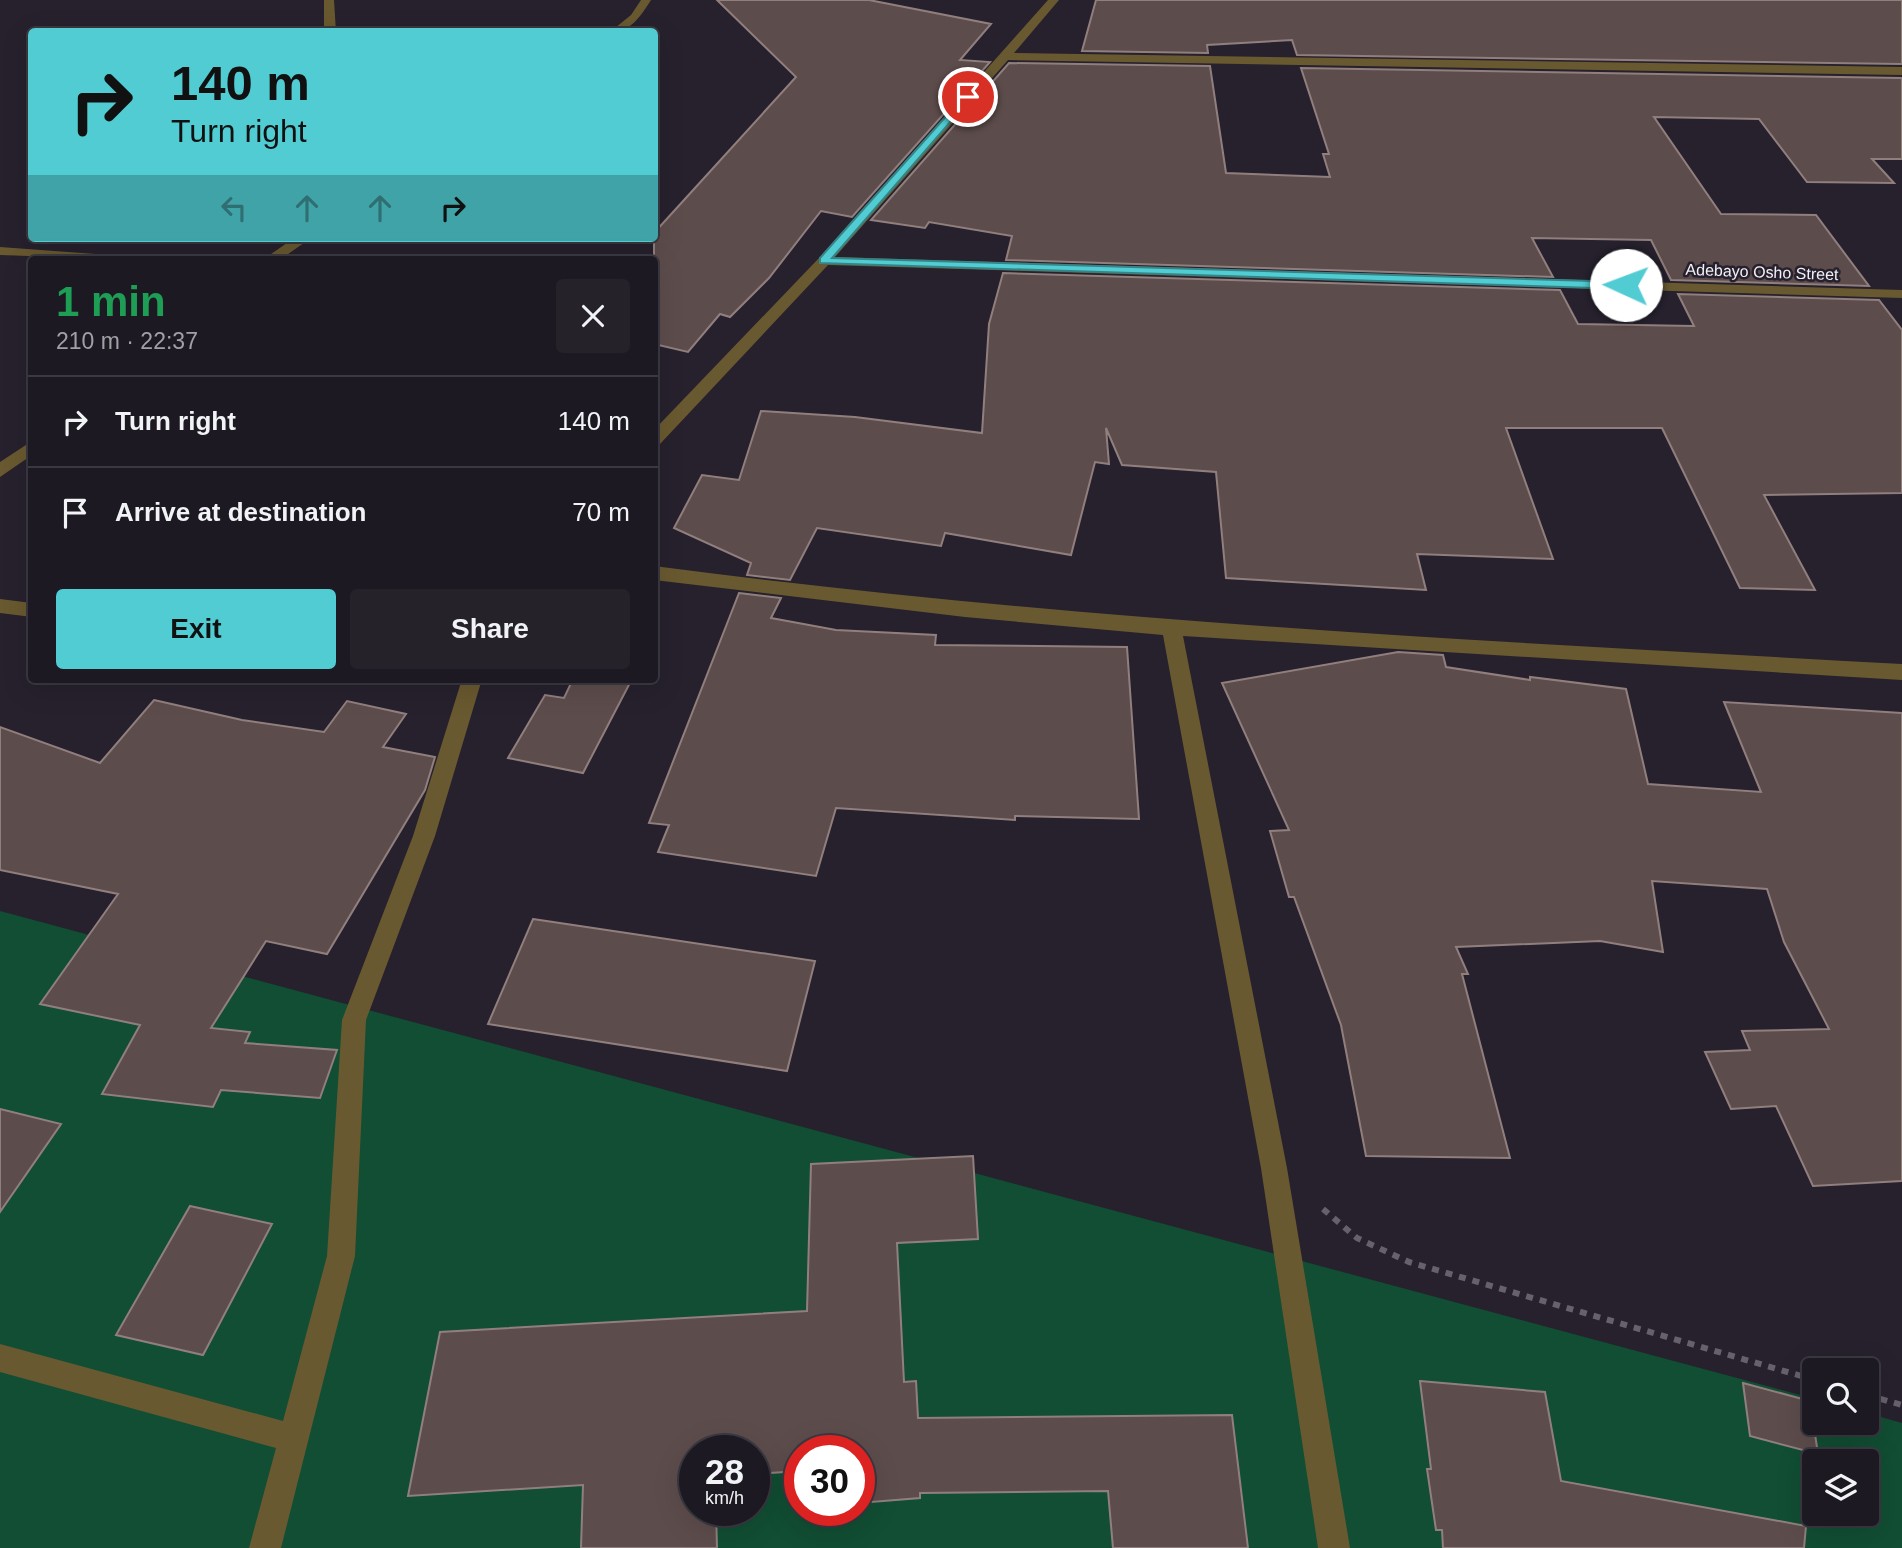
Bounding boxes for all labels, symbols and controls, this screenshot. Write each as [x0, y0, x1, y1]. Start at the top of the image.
icon: right [56, 56, 147, 147]
text: 140 m [171, 56, 310, 110]
pin [938, 67, 998, 127]
icon: arrive [949, 78, 987, 116]
text: Turn right [171, 113, 307, 149]
icon: left [215, 189, 253, 227]
icon: ahead [288, 189, 326, 227]
icon: ahead [361, 189, 399, 227]
icon: right [434, 189, 472, 227]
position arrow [1589, 248, 1663, 322]
street label: Adebayo Osho Street [1685, 261, 1839, 283]
text: 1 min [56, 278, 166, 325]
button: close [556, 279, 630, 353]
text: 210 m · 22:37 [56, 328, 198, 354]
icon: right [56, 403, 94, 441]
text: Turn right [115, 406, 236, 436]
text: 140 m [558, 406, 630, 436]
icon: arrive [56, 494, 94, 532]
text: Arrive at destination [115, 497, 366, 527]
text: 70 m [572, 497, 630, 527]
button: Exit [56, 589, 336, 669]
button: Share [350, 589, 630, 669]
map controls [1802, 1358, 1879, 1526]
button: search [1802, 1358, 1879, 1435]
speed limit sign: 30 [784, 1435, 875, 1526]
button: layers [1802, 1449, 1879, 1526]
text: 28 [705, 1452, 744, 1491]
text: km/h [705, 1488, 744, 1508]

